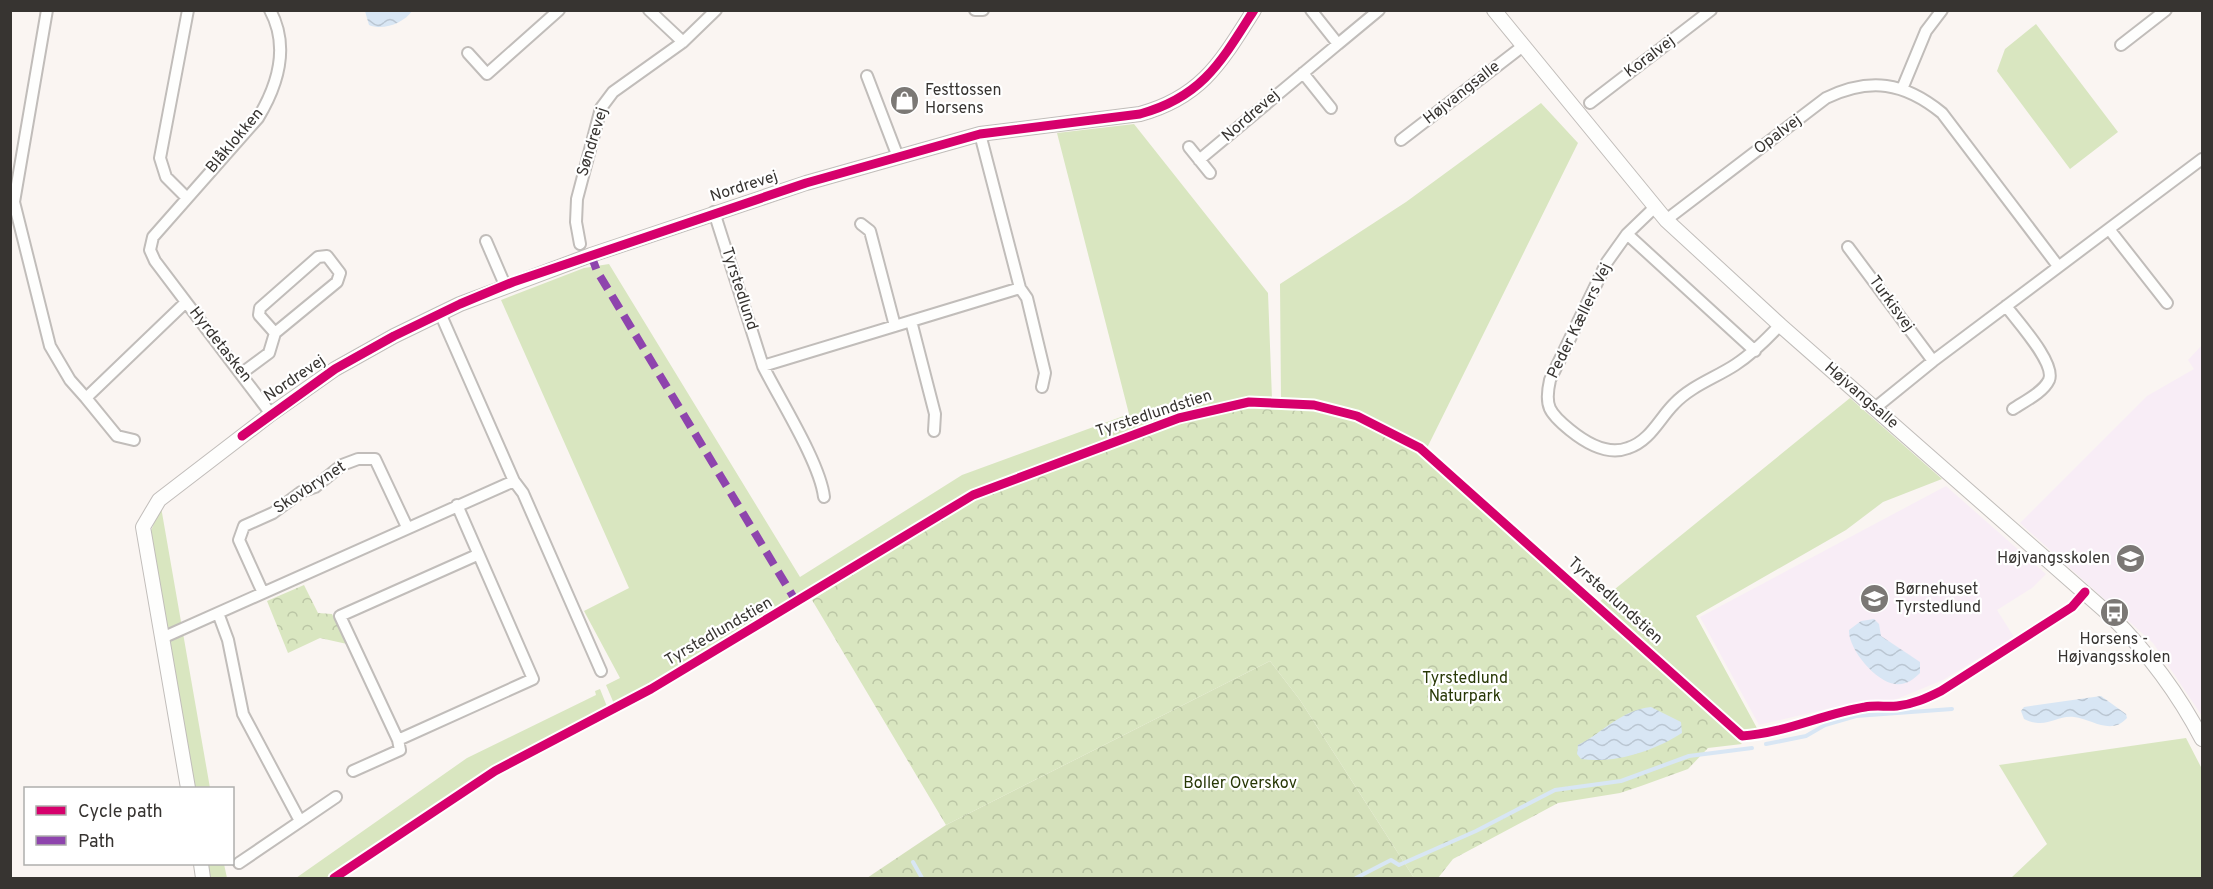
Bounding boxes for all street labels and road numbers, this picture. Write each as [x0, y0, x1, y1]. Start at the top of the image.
street label: Koralvej [1621, 31, 1679, 83]
street label: Højvangsalle [1420, 57, 1504, 129]
street label: Nordrevej [1218, 86, 1284, 146]
street label: Blåklokken [202, 104, 268, 178]
street label: Søndrevej [573, 105, 613, 179]
street label: Opalvej [1750, 111, 1806, 159]
street label: Nordrevej [708, 167, 780, 207]
street label: Tyrstedlund [716, 245, 762, 333]
street label: Peder Kællers Vej [1543, 260, 1617, 382]
street label: Turkisvej [1864, 272, 1918, 336]
street label: Hyrdetasken [184, 303, 256, 387]
street label: Nordrevej [260, 351, 330, 407]
street label: Højvangsalle [1820, 358, 1902, 434]
street label: Tyrstedlundstien [1093, 386, 1215, 442]
street label: Skovbrynet [270, 457, 350, 519]
street label: Tyrstedlundstien [1563, 553, 1667, 649]
street label: Tyrstedlundstien [662, 593, 776, 671]

